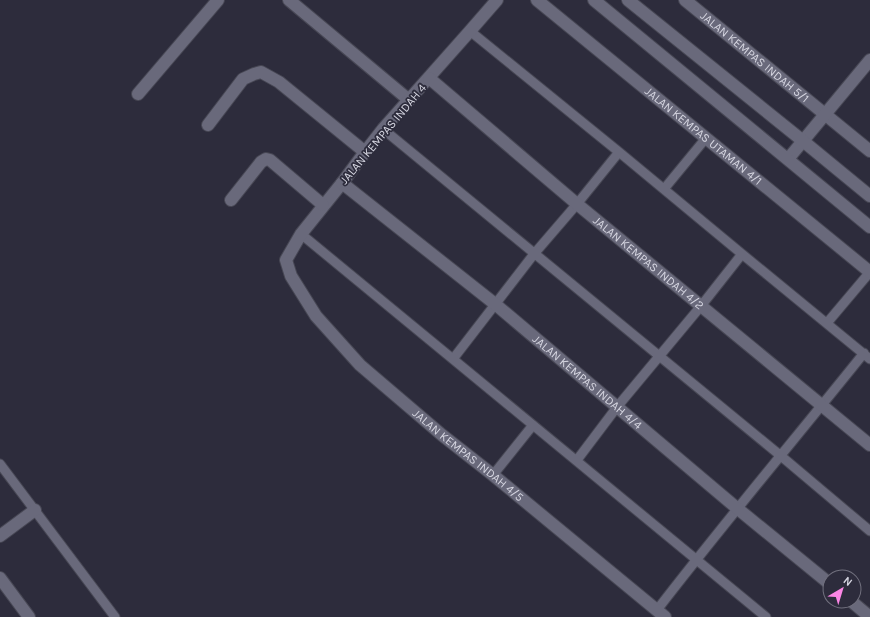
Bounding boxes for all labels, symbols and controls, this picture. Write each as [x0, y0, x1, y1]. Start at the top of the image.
street label: JALAN KEMPAS INDAH 5/1 [698, 8, 812, 105]
street label: JALAN KEMPAS INDAH 4 [337, 81, 429, 187]
street label: JALAN KEMPAS UTAMAN 4/1 [642, 84, 765, 188]
street label: JALAN KEMPAS INDAH 4/2 [590, 213, 707, 312]
street label: JALAN KEMPAS INDAH 4/4 [530, 332, 645, 432]
street label: JALAN KEMPAS INDAH 4/5 [410, 406, 527, 504]
north arrow [822, 569, 862, 609]
text: N [841, 574, 855, 589]

